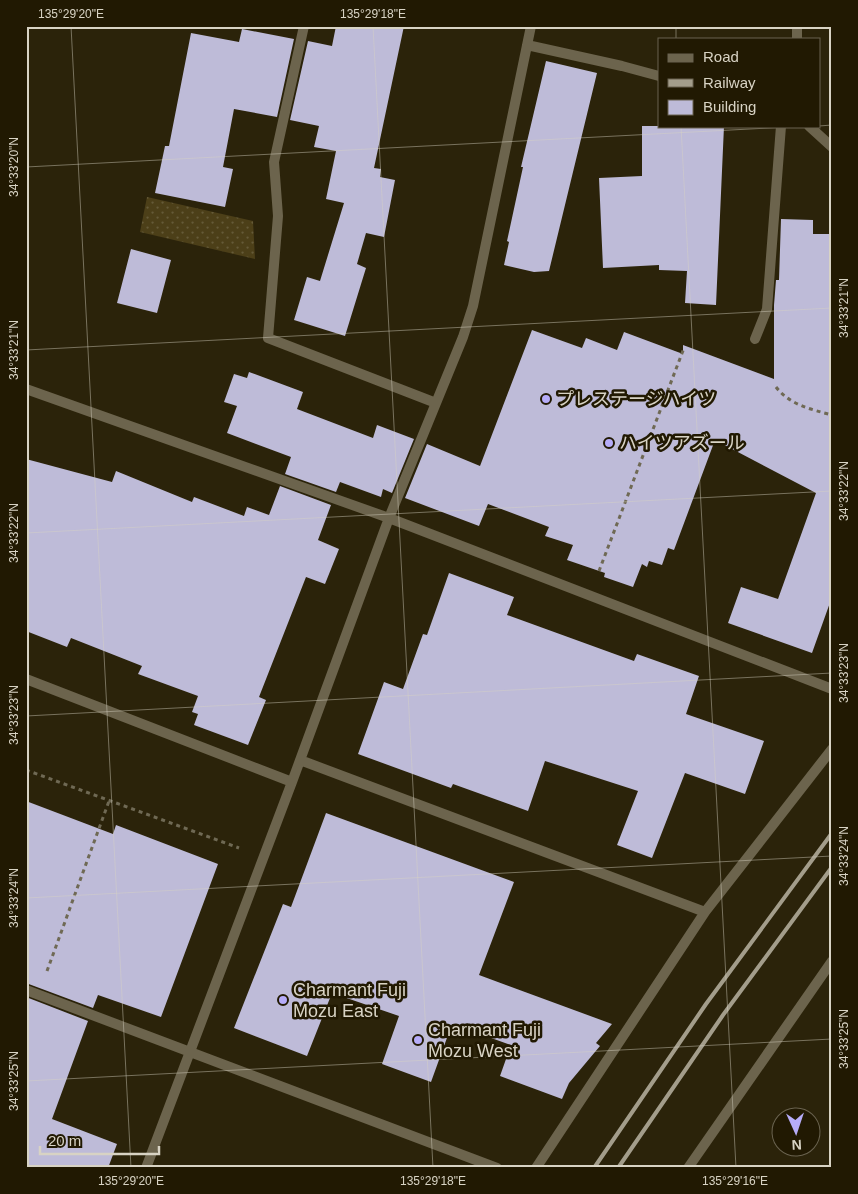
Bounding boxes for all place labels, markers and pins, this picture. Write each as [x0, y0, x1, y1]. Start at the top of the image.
place label: プレステージハイツ [556, 389, 716, 409]
marker: プレステージハイツ [540, 393, 552, 405]
place label: ハイツアズール [619, 433, 745, 453]
marker: ハイツアズール [603, 437, 615, 449]
place label: Charmant Fuji Mozu East [293, 980, 406, 1021]
marker: Charmant Fuji Mozu East [277, 994, 289, 1006]
place label: Charmant Fuji Mozu West [428, 1020, 541, 1061]
marker: Charmant Fuji Mozu West [412, 1034, 424, 1046]

